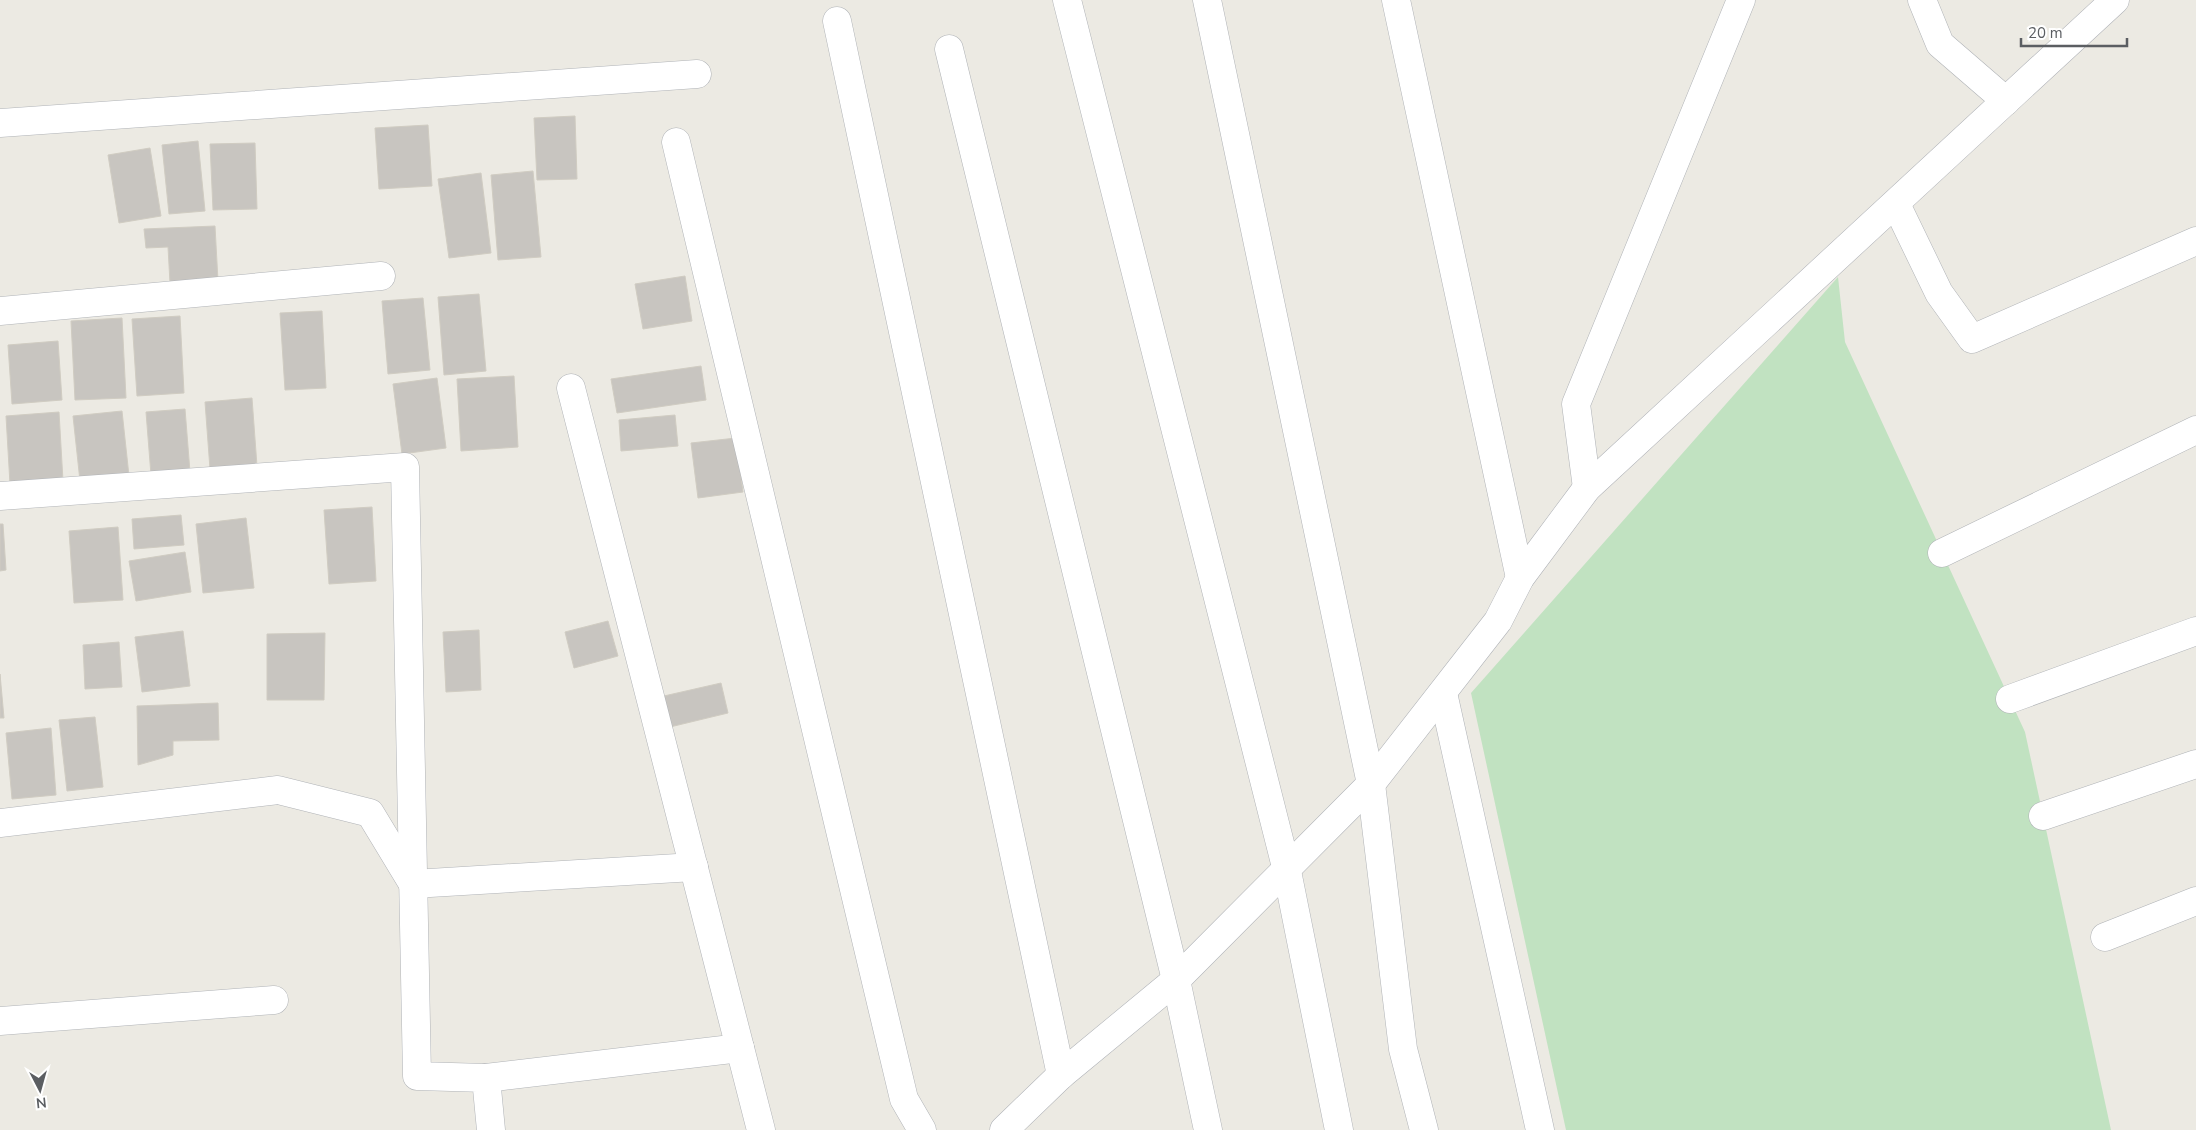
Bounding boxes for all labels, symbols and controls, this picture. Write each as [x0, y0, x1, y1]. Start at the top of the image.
scale bar [2021, 15, 2127, 47]
text: 20 m [2028, 23, 2063, 43]
north arrow [15, 1065, 65, 1115]
text: N [35, 1092, 48, 1112]

